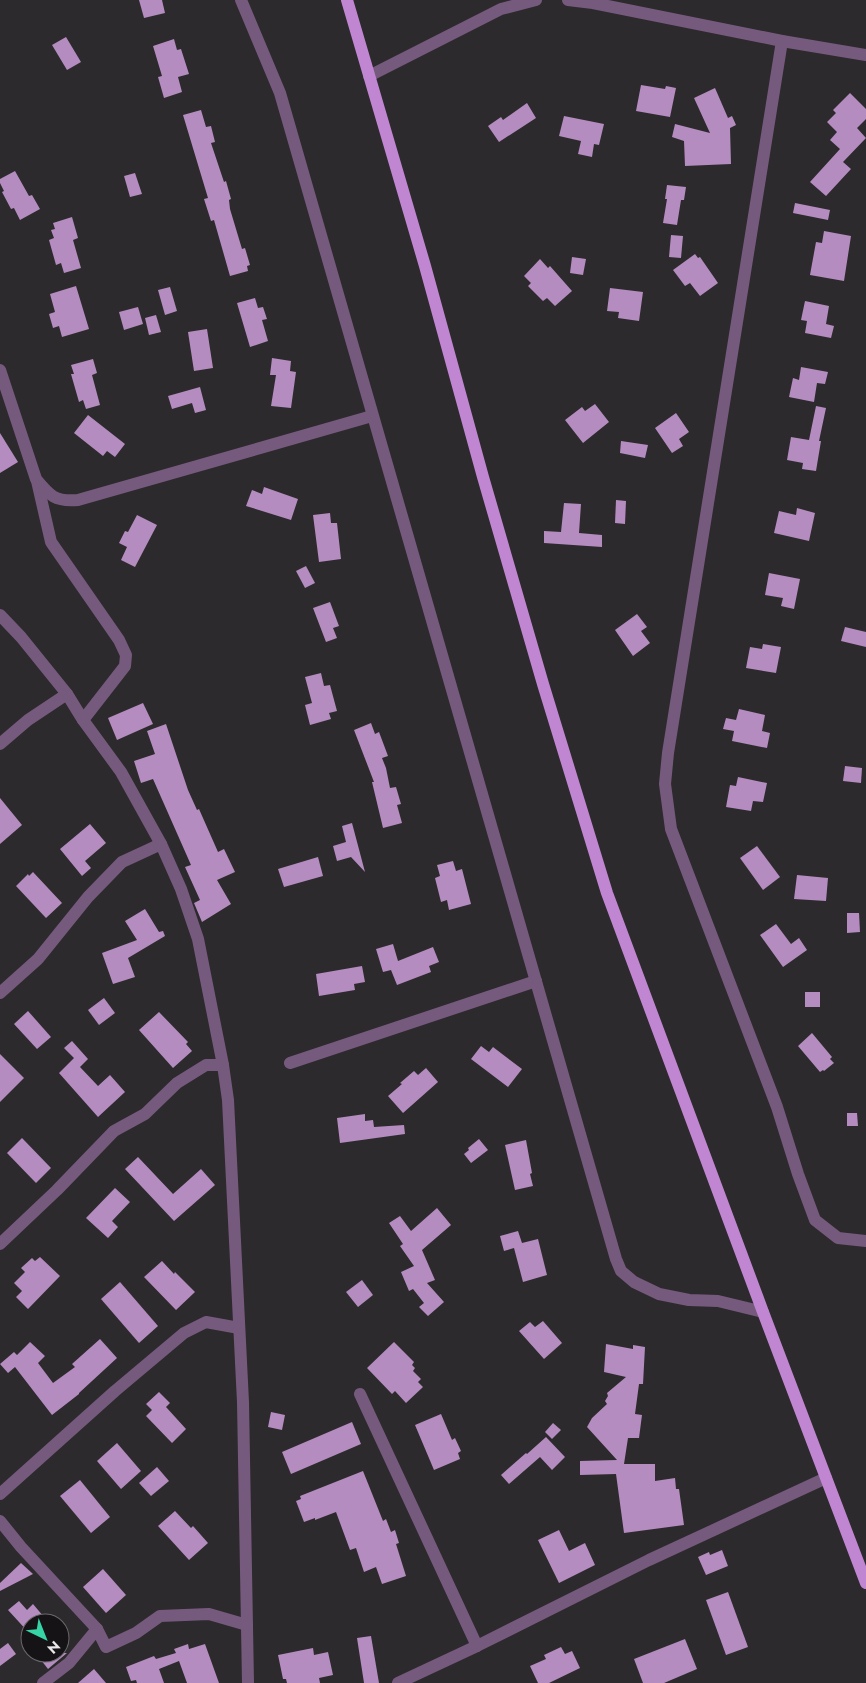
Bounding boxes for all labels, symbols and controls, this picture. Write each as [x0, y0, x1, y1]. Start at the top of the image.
north arrow [20, 1613, 70, 1663]
text: N [43, 1636, 65, 1659]

